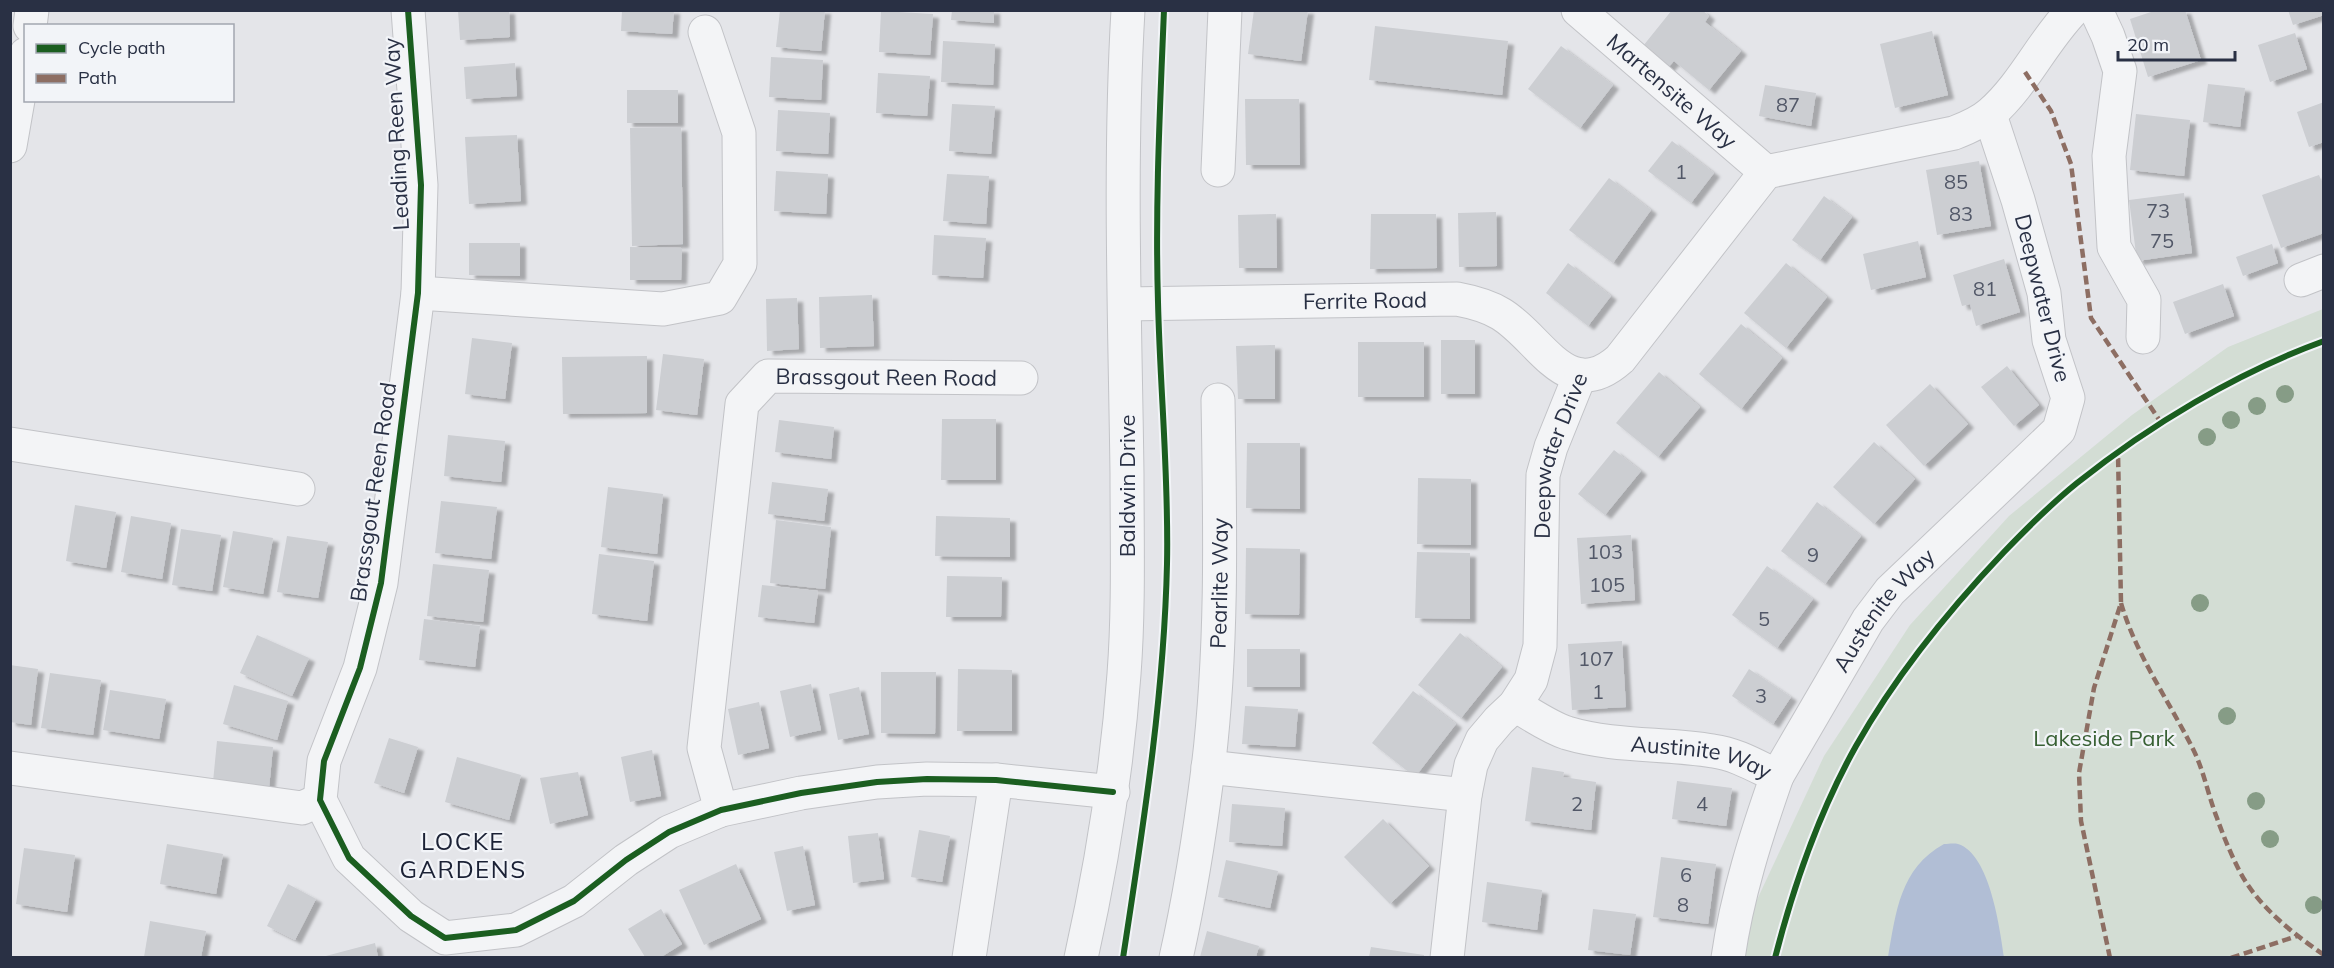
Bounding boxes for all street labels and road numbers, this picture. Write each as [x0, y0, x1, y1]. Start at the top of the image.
street label: Martensite Way [1601, 27, 1743, 155]
street label: Leading Reen Way [377, 37, 415, 231]
street label: Deepwater Drive [2009, 211, 2077, 385]
street label: Ferrite Road [1303, 285, 1427, 315]
street label: Brassgout Reen Road [776, 362, 997, 392]
street label: Deepwater Drive [1528, 369, 1593, 539]
street label: Brassgout Reen Road [344, 380, 402, 604]
street label: Baldwin Drive [1113, 415, 1141, 557]
street label: Pearlite Way [1204, 517, 1234, 649]
street label: Austenite Way [1827, 542, 1941, 677]
street label: Austinite Way [1630, 730, 1777, 785]

